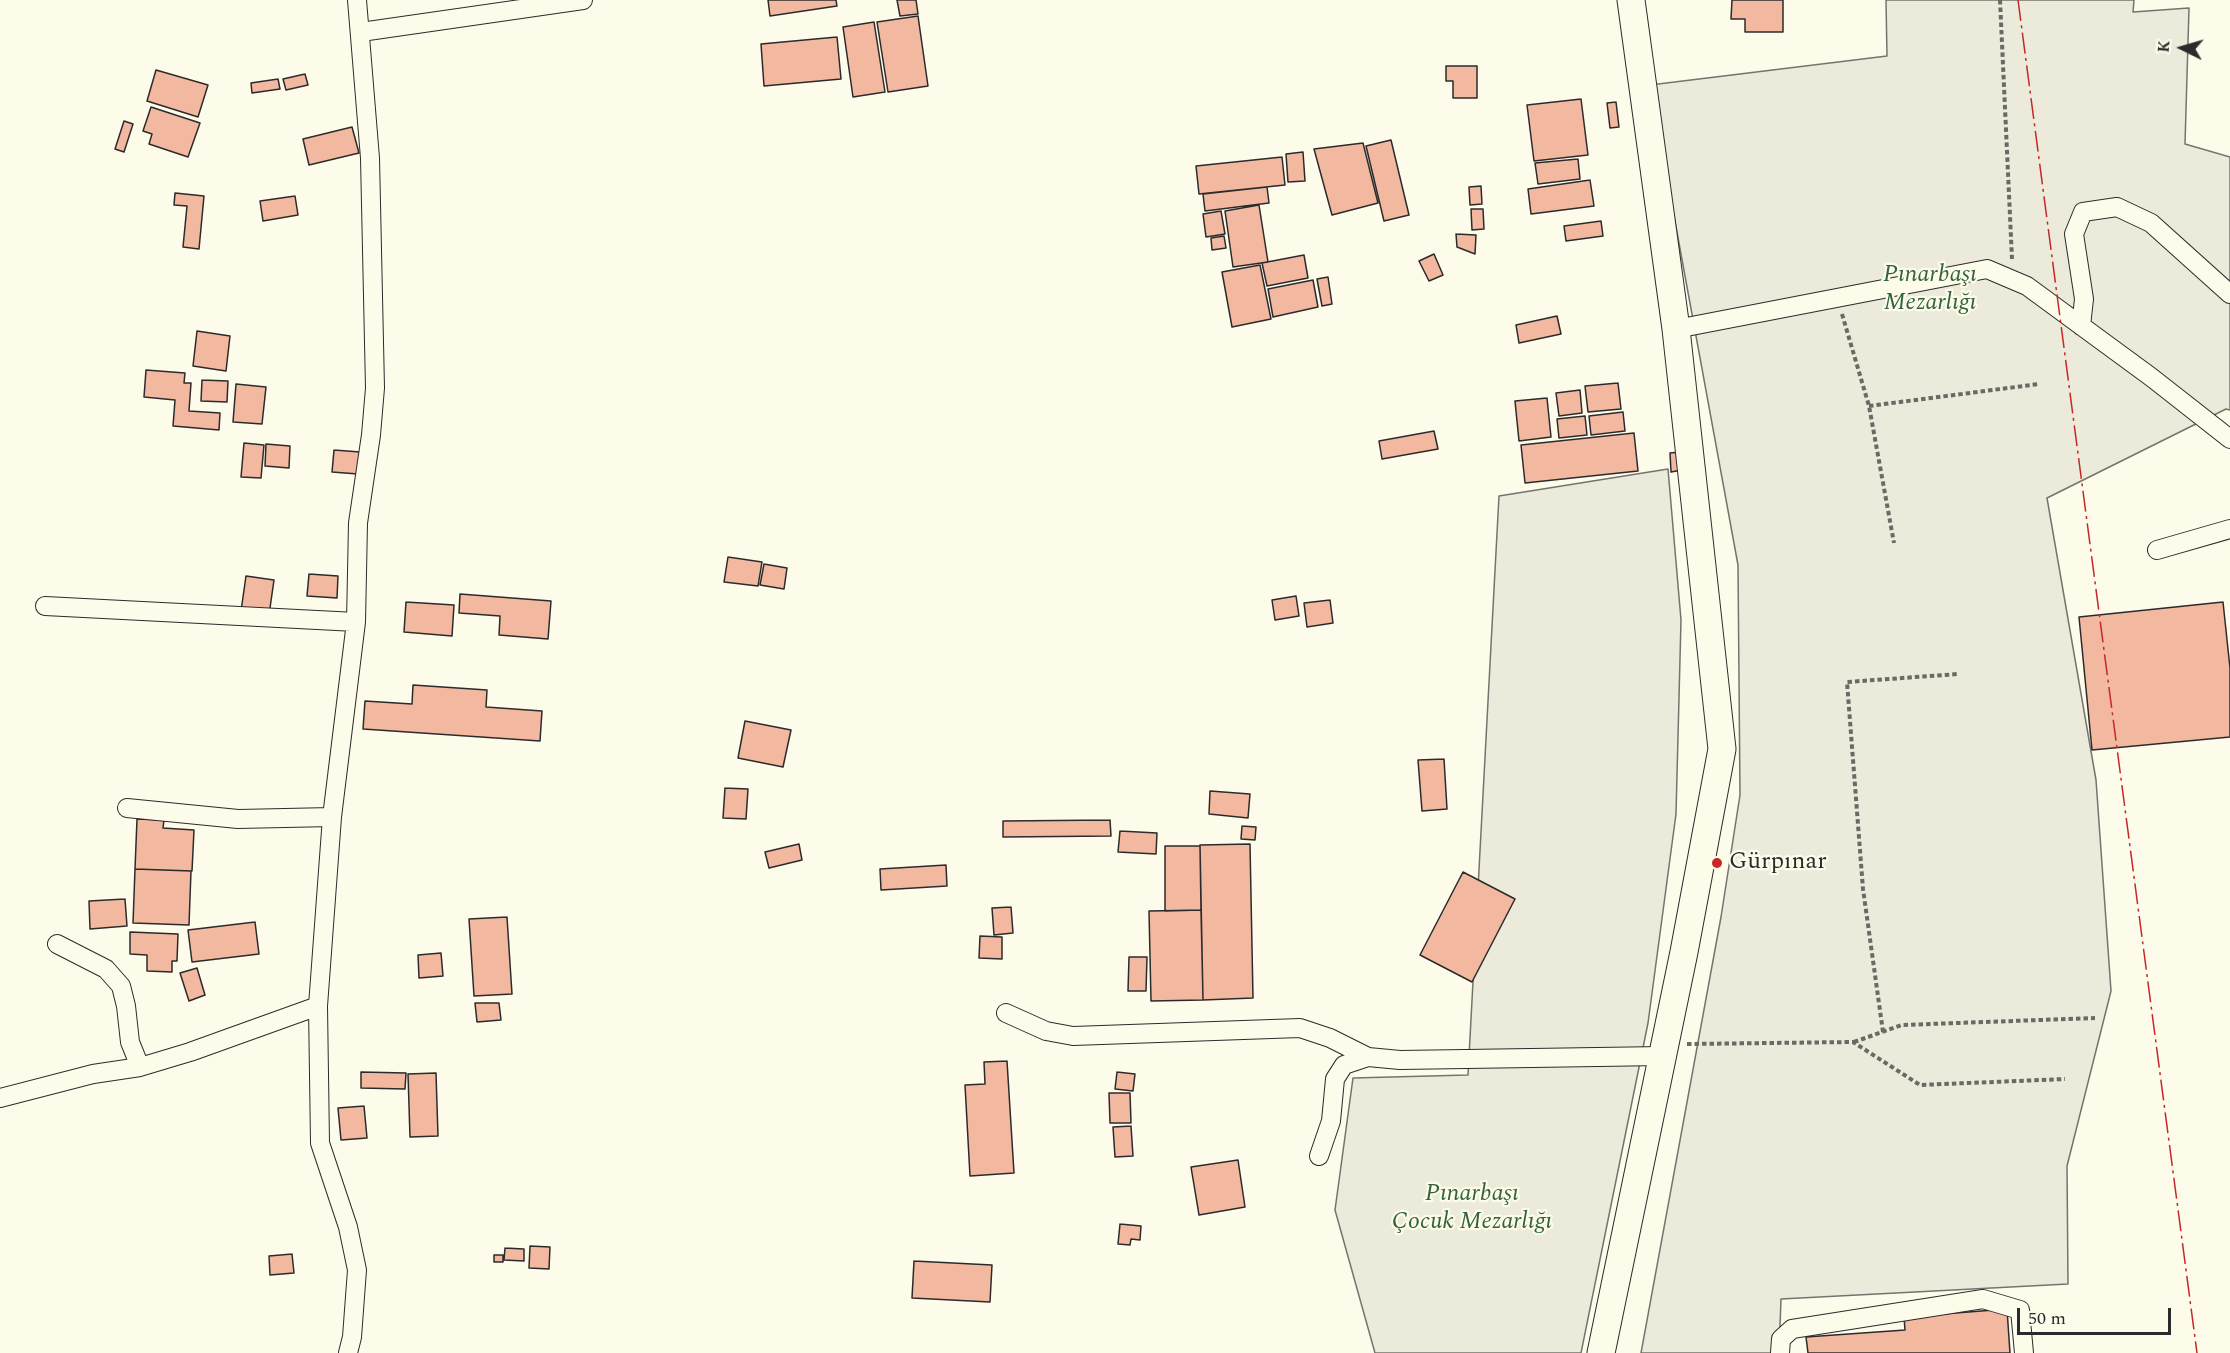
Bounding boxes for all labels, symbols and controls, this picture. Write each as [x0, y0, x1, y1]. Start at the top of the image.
north arrow [2152, 18, 2212, 78]
text: K [2152, 39, 2177, 54]
park label: Pınarbaşı Mezarlığı [1883, 262, 1977, 318]
place label: Gürpınar [1729, 849, 1827, 877]
marker: Gürpınar [1710, 856, 1724, 870]
park label: Pınarbaşı Çocuk Mezarlığı [1392, 1181, 1552, 1237]
scale bar [2020, 1296, 2174, 1334]
text: 50 m [2028, 1305, 2066, 1332]

